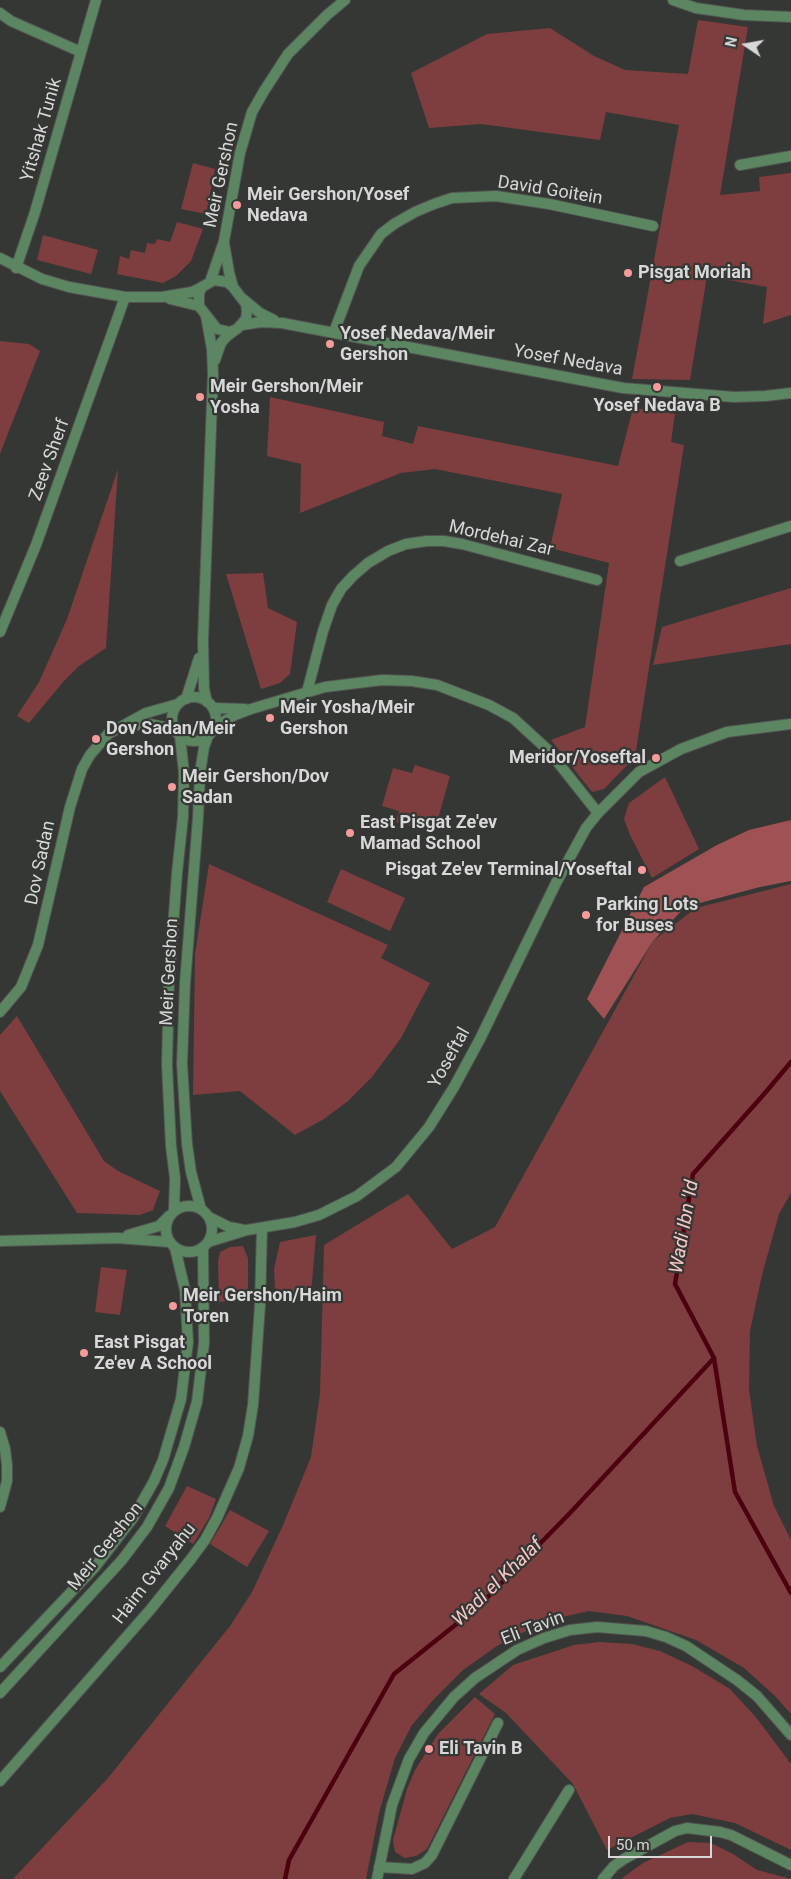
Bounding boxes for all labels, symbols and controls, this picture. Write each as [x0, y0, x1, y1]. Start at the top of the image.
north arrow [721, 20, 771, 70]
text: N [722, 35, 740, 48]
street label: Yitshak Tunik [17, 76, 67, 184]
street label: Meir Gershon [200, 120, 244, 230]
street label: David Goitein [496, 172, 604, 210]
place label: Meir Gershon/Yosef Nedava [247, 184, 409, 226]
marker: Meir Gershon/Yosef Nedava [231, 199, 243, 211]
place label: Pisgat Moriah [638, 262, 751, 284]
marker: Pisgat Moriah [622, 267, 634, 279]
place label: Yosef Nedava/Meir Gershon [340, 323, 495, 366]
marker: Yosef Nedava/Meir Gershon [324, 338, 336, 350]
street label: Yosef Nedava [512, 341, 624, 381]
place label: Meir Gershon/Meir Yosha [210, 376, 363, 418]
marker: Yosef Nedava B [651, 381, 663, 393]
marker: Meir Gershon/Meir Yosha [194, 391, 206, 403]
place label: Yosef Nedava B [593, 395, 721, 417]
street label: Zeev Sherf [25, 416, 75, 504]
street label: Mordehai Zar [447, 516, 555, 562]
place label: Meir Yosha/Meir Gershon [280, 697, 415, 740]
marker: Meir Yosha/Meir Gershon [264, 712, 276, 724]
place label: Dov Sadan/Meir Gershon [106, 718, 235, 761]
marker: Dov Sadan/Meir Gershon [90, 733, 102, 745]
place label: Meridor/Yoseftal [509, 747, 646, 769]
marker: Meridor/Yoseftal [650, 752, 662, 764]
place label: Meir Gershon/Dov Sadan [182, 766, 329, 809]
marker: Meir Gershon/Dov Sadan [166, 781, 178, 793]
place label: East Pisgat Ze'ev Mamad School [360, 812, 497, 854]
street label: Dov Sadan [22, 819, 60, 907]
marker: East Pisgat Ze'ev Mamad School [344, 827, 356, 839]
place label: Pisgat Ze'ev Terminal/Yoseftal [385, 859, 632, 881]
marker: Pisgat Ze'ev Terminal/Yoseftal [636, 864, 648, 876]
place label: Parking Lots for Buses [596, 894, 698, 936]
marker: Parking Lots for Buses [580, 909, 592, 921]
street label: Meir Gershon [156, 918, 184, 1026]
street label: Yoseftal [425, 1024, 475, 1092]
water label: Wadi Ibn 'Id [666, 1179, 704, 1275]
place label: Meir Gershon/Haim Toren [183, 1285, 342, 1328]
marker: Meir Gershon/Haim Toren [167, 1300, 179, 1312]
place label: East Pisgat Ze'ev A School [94, 1332, 212, 1375]
marker: East Pisgat Ze'ev A School [78, 1347, 90, 1359]
street label: Meir Gershon [64, 1498, 148, 1596]
street label: Haim Gvaryahu [109, 1519, 201, 1629]
water label: Wadi el Khalaf [448, 1534, 548, 1632]
street label: Eli Tavin [498, 1607, 568, 1651]
place label: Eli Tavin B [439, 1738, 522, 1760]
marker: Eli Tavin B [423, 1743, 435, 1755]
scale bar [611, 1826, 715, 1858]
text: 50 m [616, 1836, 650, 1854]

